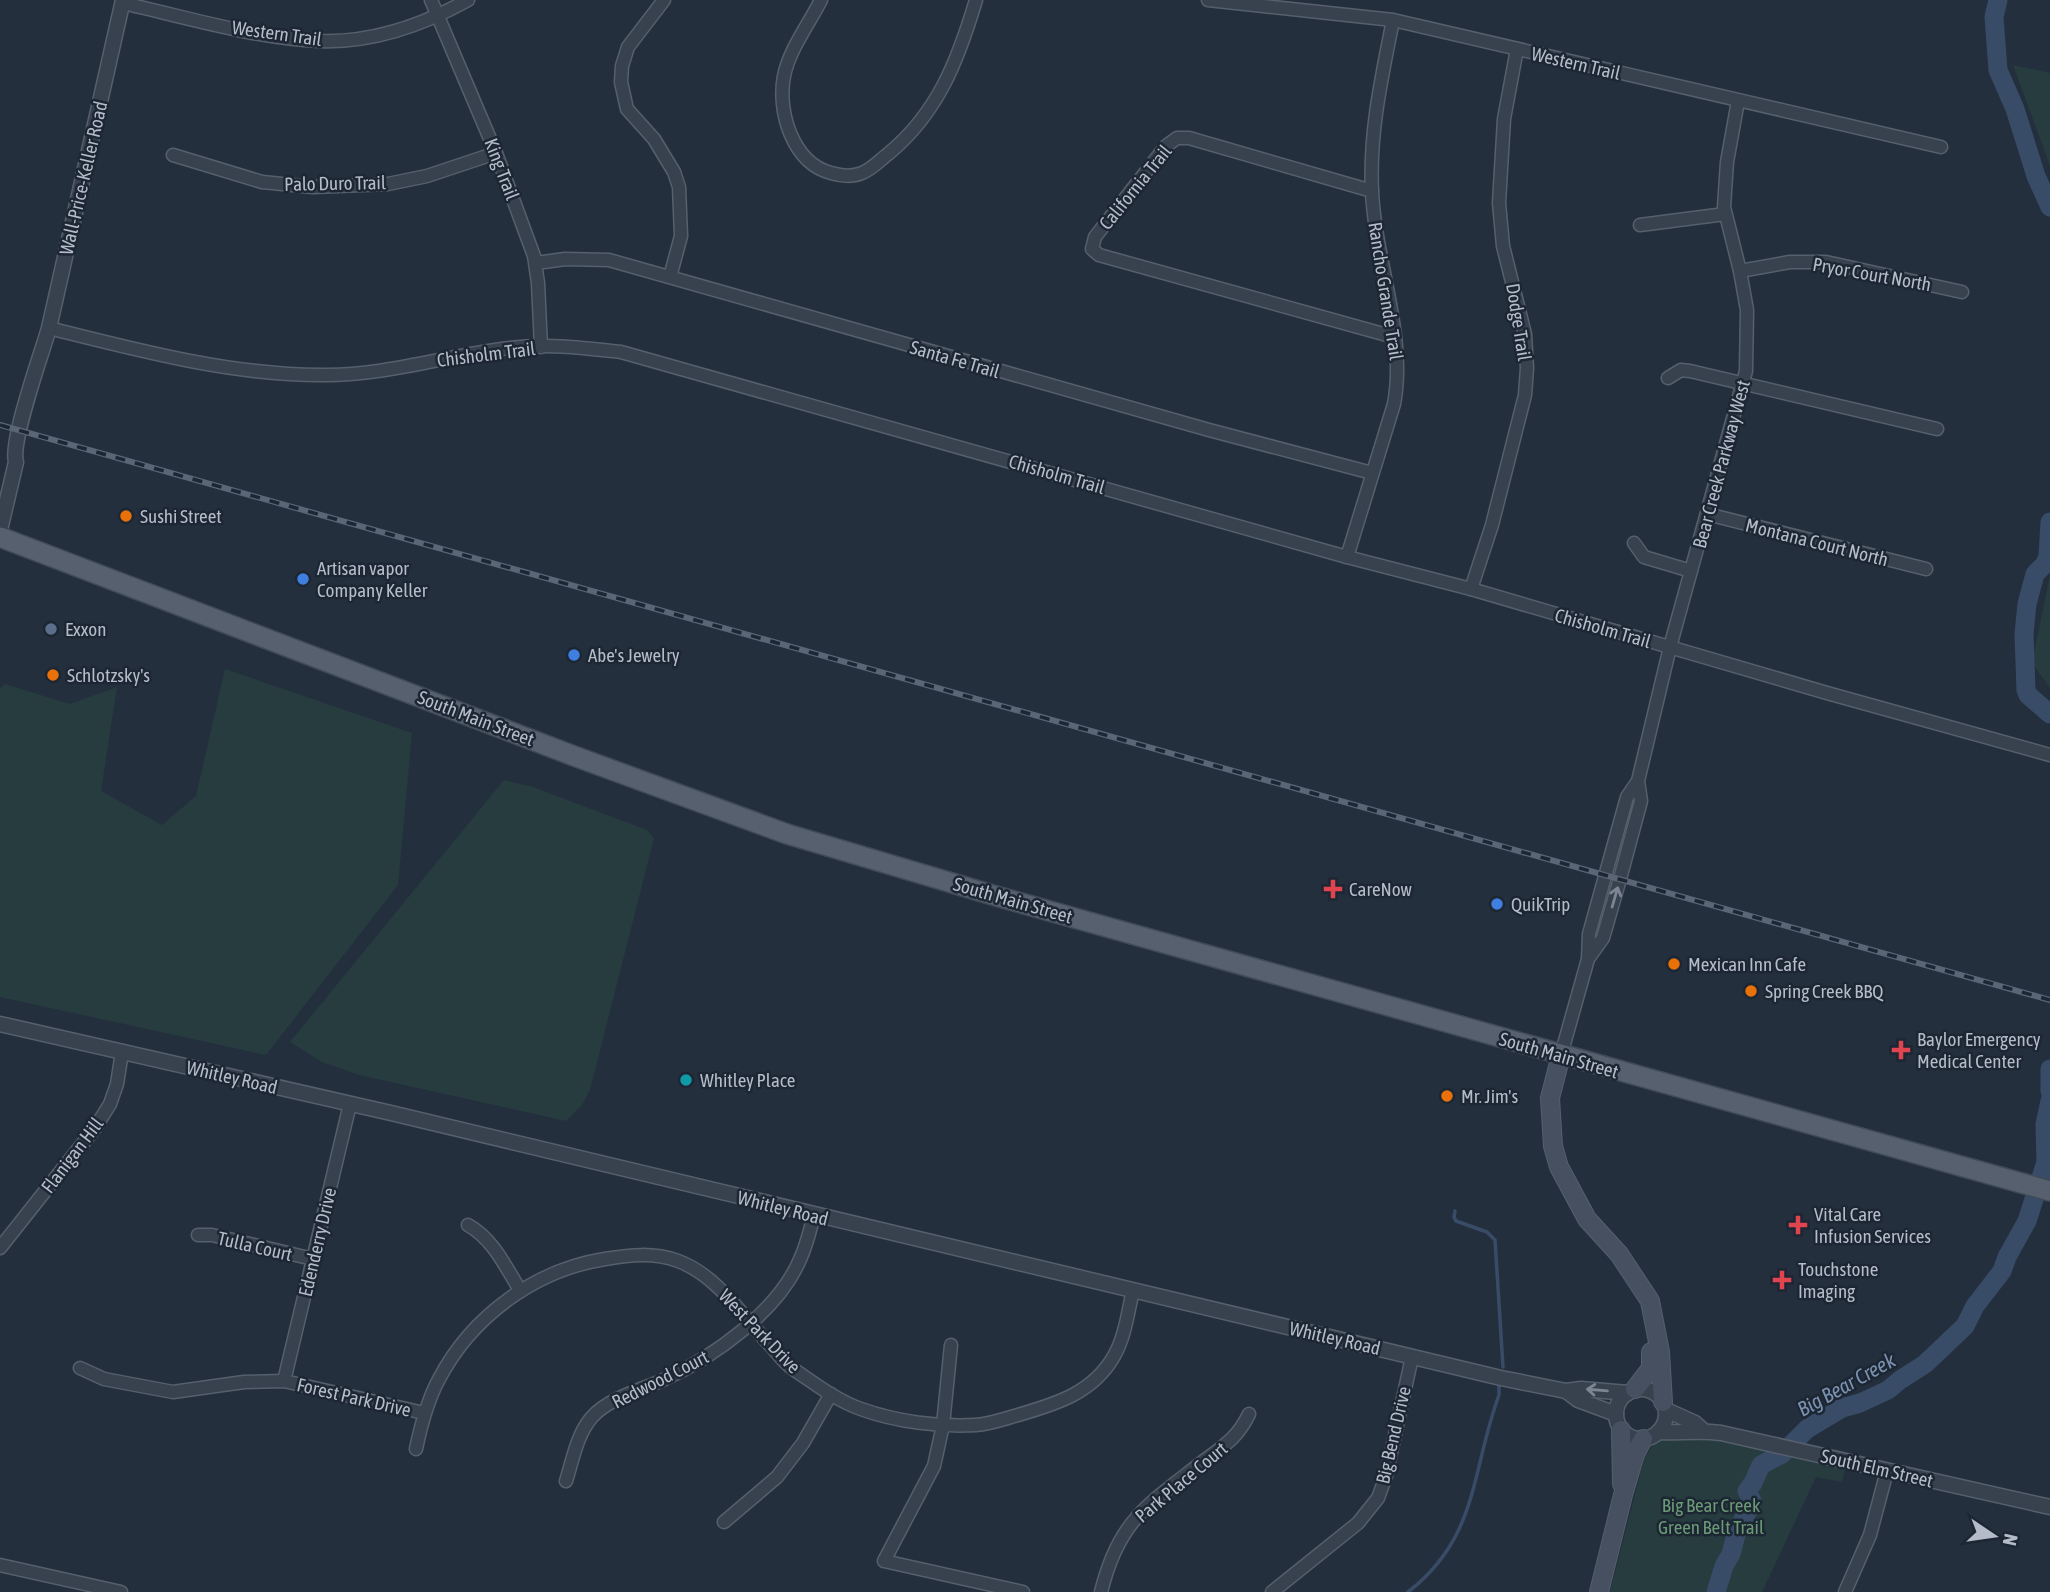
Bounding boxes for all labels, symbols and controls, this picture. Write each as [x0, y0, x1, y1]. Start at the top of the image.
street label: Western Trail [231, 16, 323, 50]
street label: Western Trail [1529, 42, 1623, 84]
street label: Wall-Price-Keller Road [55, 99, 111, 257]
street label: King Trail [480, 135, 524, 203]
street label: California Trail [1094, 140, 1176, 234]
street label: Palo Duro Trail [284, 171, 386, 195]
street label: Rancho Grande Trail [1364, 220, 1408, 362]
street label: Pryor Court North [1811, 253, 1933, 295]
street label: Dodge Trail [1502, 282, 1536, 362]
street label: Santa Fe Trail [908, 336, 1002, 382]
street label: Chisholm Trail [436, 337, 536, 371]
street label: Bear Creek Parkway West [1688, 378, 1754, 550]
street label: Chisholm Trail [1006, 450, 1108, 498]
place label: Sushi Street [140, 505, 222, 527]
marker: Sushi Street [118, 508, 134, 524]
street label: Montana Court North [1743, 514, 1891, 570]
place label: Artisan vapor Company Keller [317, 557, 428, 601]
marker: Artisan vapor Company Keller [295, 571, 311, 587]
street label: Chisholm Trail [1552, 604, 1654, 652]
place label: Exxon [65, 618, 106, 640]
marker: Exxon [43, 621, 59, 637]
place label: Abe's Jewelry [588, 644, 680, 666]
marker: Abe's Jewelry [566, 647, 582, 663]
place label: Schlotzsky's [67, 664, 150, 686]
marker: Schlotzsky's [45, 667, 61, 683]
street label: South Main Street [415, 686, 537, 750]
street label: South Main Street [951, 872, 1075, 928]
place label: CareNow [1349, 878, 1413, 900]
marker: CareNow [1323, 879, 1343, 899]
one-way arrow [1609, 887, 1622, 909]
place label: QuikTrip [1511, 893, 1570, 915]
marker: QuikTrip [1489, 896, 1505, 912]
place label: Mexican Inn Cafe [1688, 953, 1806, 975]
marker: Mexican Inn Cafe [1666, 956, 1682, 972]
place label: Spring Creek BBQ [1765, 980, 1884, 1002]
marker: Spring Creek BBQ [1743, 983, 1759, 999]
street label: South Main Street [1497, 1027, 1621, 1083]
place label: Baylor Emergency Medical Center [1917, 1028, 2041, 1072]
marker: Baylor Emergency Medical Center [1891, 1040, 1911, 1060]
street label: Whitley Road [184, 1056, 280, 1098]
place label: Whitley Place [700, 1069, 795, 1091]
marker: Whitley Place [678, 1072, 694, 1088]
place label: Mr. Jim's [1461, 1085, 1518, 1107]
marker: Mr. Jim's [1439, 1088, 1455, 1104]
street label: Flanigan Hill [36, 1113, 108, 1197]
street label: Edenderry Drive [294, 1185, 340, 1299]
street label: Whitley Road [735, 1186, 831, 1230]
place label: Vital Care Infusion Services [1814, 1203, 1931, 1247]
marker: Vital Care Infusion Services [1788, 1215, 1808, 1235]
street label: Tulla Court [216, 1227, 294, 1265]
place label: Touchstone Imaging [1798, 1258, 1878, 1302]
marker: Touchstone Imaging [1772, 1270, 1792, 1290]
street label: West Park Drive [715, 1285, 805, 1377]
street label: Whitley Road [1287, 1317, 1383, 1359]
street label: Redwood Court [608, 1345, 712, 1413]
water label: Big Bear Creek [1793, 1347, 1900, 1421]
street label: Forest Park Drive [295, 1373, 413, 1421]
one-way arrow [1586, 1383, 1609, 1396]
street label: Big Bend Drive [1371, 1384, 1415, 1486]
street label: Park Place Court [1131, 1437, 1231, 1527]
street label: South Elm Street [1819, 1444, 1935, 1492]
park label: Big Bear Creek Green Belt Trail [1658, 1494, 1764, 1538]
north arrow [1959, 1501, 2029, 1571]
text: N [1999, 1532, 2023, 1548]

